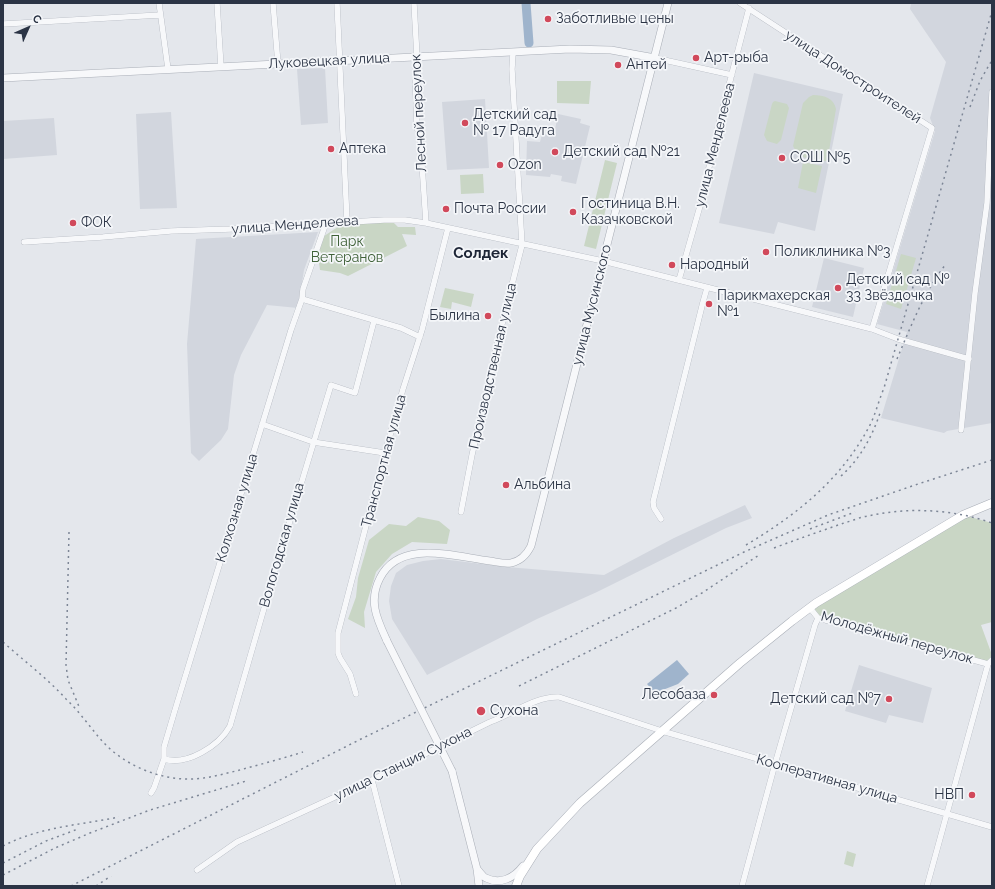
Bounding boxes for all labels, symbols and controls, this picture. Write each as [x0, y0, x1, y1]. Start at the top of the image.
north arrow [8, 8, 48, 48]
place label: Заботливые цены [556, 11, 674, 27]
text: С [30, 12, 44, 26]
marker: Заботливые цены [543, 14, 553, 24]
street label: улица Домостроителей [782, 27, 924, 127]
street label: Луковецкая улица [268, 49, 390, 73]
place label: Арт-рыба [704, 50, 768, 66]
street label: Лесной переулок [408, 53, 430, 173]
marker: Арт-рыба [691, 53, 701, 63]
place label: Антей [626, 57, 667, 73]
marker: Антей [613, 60, 623, 70]
street label: улица Менделеева [691, 81, 739, 209]
place label: Детский сад № 17 Радуга [473, 107, 557, 140]
marker: Детский сад № 17 Радуга [460, 118, 470, 128]
place label: Аптека [339, 141, 386, 157]
marker: Аптека [326, 144, 336, 154]
place label: Детский сад №21 [563, 144, 680, 160]
marker: Детский сад №21 [550, 147, 560, 157]
place label: СОШ №5 [790, 150, 850, 166]
marker: СОШ №5 [777, 153, 787, 163]
place label: Ozon [508, 157, 542, 173]
marker: Ozon [495, 160, 505, 170]
place label: Гостиница В.Н. Казачковской [581, 196, 680, 228]
place label: Почта России [454, 201, 546, 217]
marker: Почта России [441, 204, 451, 214]
marker: Гостиница В.Н. Казачковской [568, 207, 578, 217]
street label: улица Менделеева [231, 212, 359, 238]
place label: ФОК [81, 215, 112, 231]
marker: ФОК [68, 218, 78, 228]
park label: Парк Ветеранов [311, 234, 383, 266]
street label: улица Мусинского [569, 243, 615, 367]
district label: Солдек [453, 244, 509, 262]
place label: Поликлиника №3 [774, 244, 891, 260]
marker: Поликлиника №3 [761, 247, 771, 257]
place label: Народный [680, 257, 749, 273]
marker: Народный [667, 260, 677, 270]
place label: Детский сад № 33 Звёздочка [846, 272, 950, 304]
street label: Производственная улица [466, 281, 520, 451]
marker: Детский сад № 33 Звёздочка [833, 283, 843, 293]
place label: Парикмахерская №1 [717, 288, 830, 320]
marker: Парикмахерская №1 [704, 299, 714, 309]
place label: Былина [429, 308, 480, 324]
marker: Былина [483, 311, 493, 321]
street label: Транспортная улица [358, 393, 410, 529]
street label: Колхозная улица [212, 452, 262, 564]
place label: Альбина [514, 477, 571, 493]
marker: Альбина [501, 480, 511, 490]
street label: Вологодская улица [256, 481, 308, 609]
street label: Молодёжный переулок [819, 608, 975, 668]
place label: Лесобаза [641, 687, 706, 703]
marker: Лесобаза [709, 690, 719, 700]
place label: Детский сад №7 [770, 691, 881, 707]
marker: Детский сад №7 [884, 694, 894, 704]
place label: Сухона [490, 703, 538, 719]
marker: Сухона [475, 705, 487, 717]
street label: улица Станция Сухона [332, 723, 474, 805]
street label: Кооперативная улица [754, 751, 900, 807]
place label: НВП [934, 787, 964, 803]
marker: НВП [967, 790, 977, 800]

